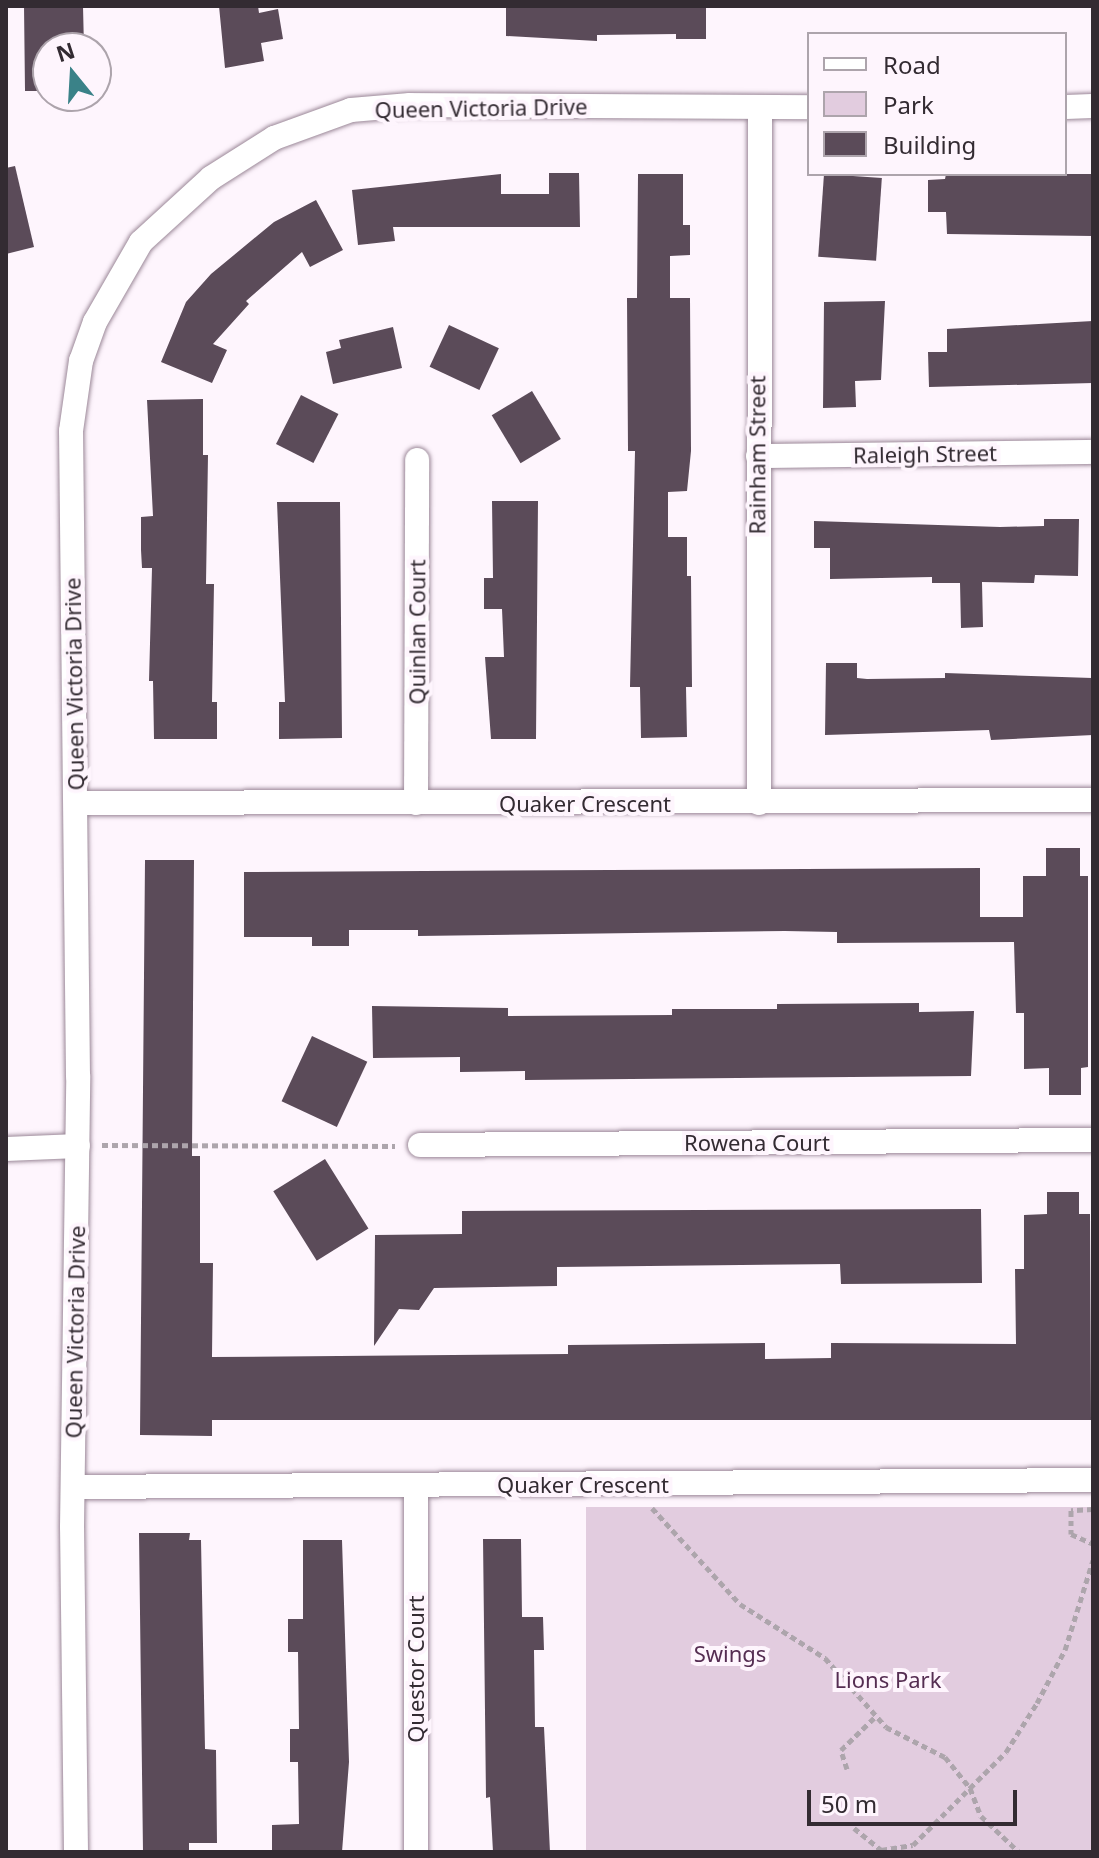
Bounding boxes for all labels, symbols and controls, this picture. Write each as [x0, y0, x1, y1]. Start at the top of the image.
north arrow [32, 32, 112, 112]
legend [807, 32, 1067, 176]
text: N [52, 34, 78, 68]
text: Road [883, 48, 941, 81]
text: Park [883, 88, 934, 121]
street label: Queen Victoria Drive [374, 93, 588, 123]
text: Building [883, 128, 976, 161]
street label: Rainham Street [744, 376, 770, 534]
street label: Raleigh Street [853, 440, 997, 468]
street label: Quinlan Court [404, 559, 430, 705]
street label: Queen Victoria Drive [59, 577, 89, 791]
street label: Quaker Crescent [499, 791, 671, 817]
street label: Rowena Court [684, 1130, 830, 1156]
street label: Queen Victoria Drive [60, 1225, 90, 1439]
street label: Quaker Crescent [497, 1472, 669, 1498]
street label: Questor Court [403, 1595, 429, 1743]
park label: Swings [694, 1641, 766, 1667]
park label: Lions Park [835, 1667, 941, 1693]
scale bar [811, 1774, 1021, 1824]
text: 50 m [821, 1787, 877, 1820]

